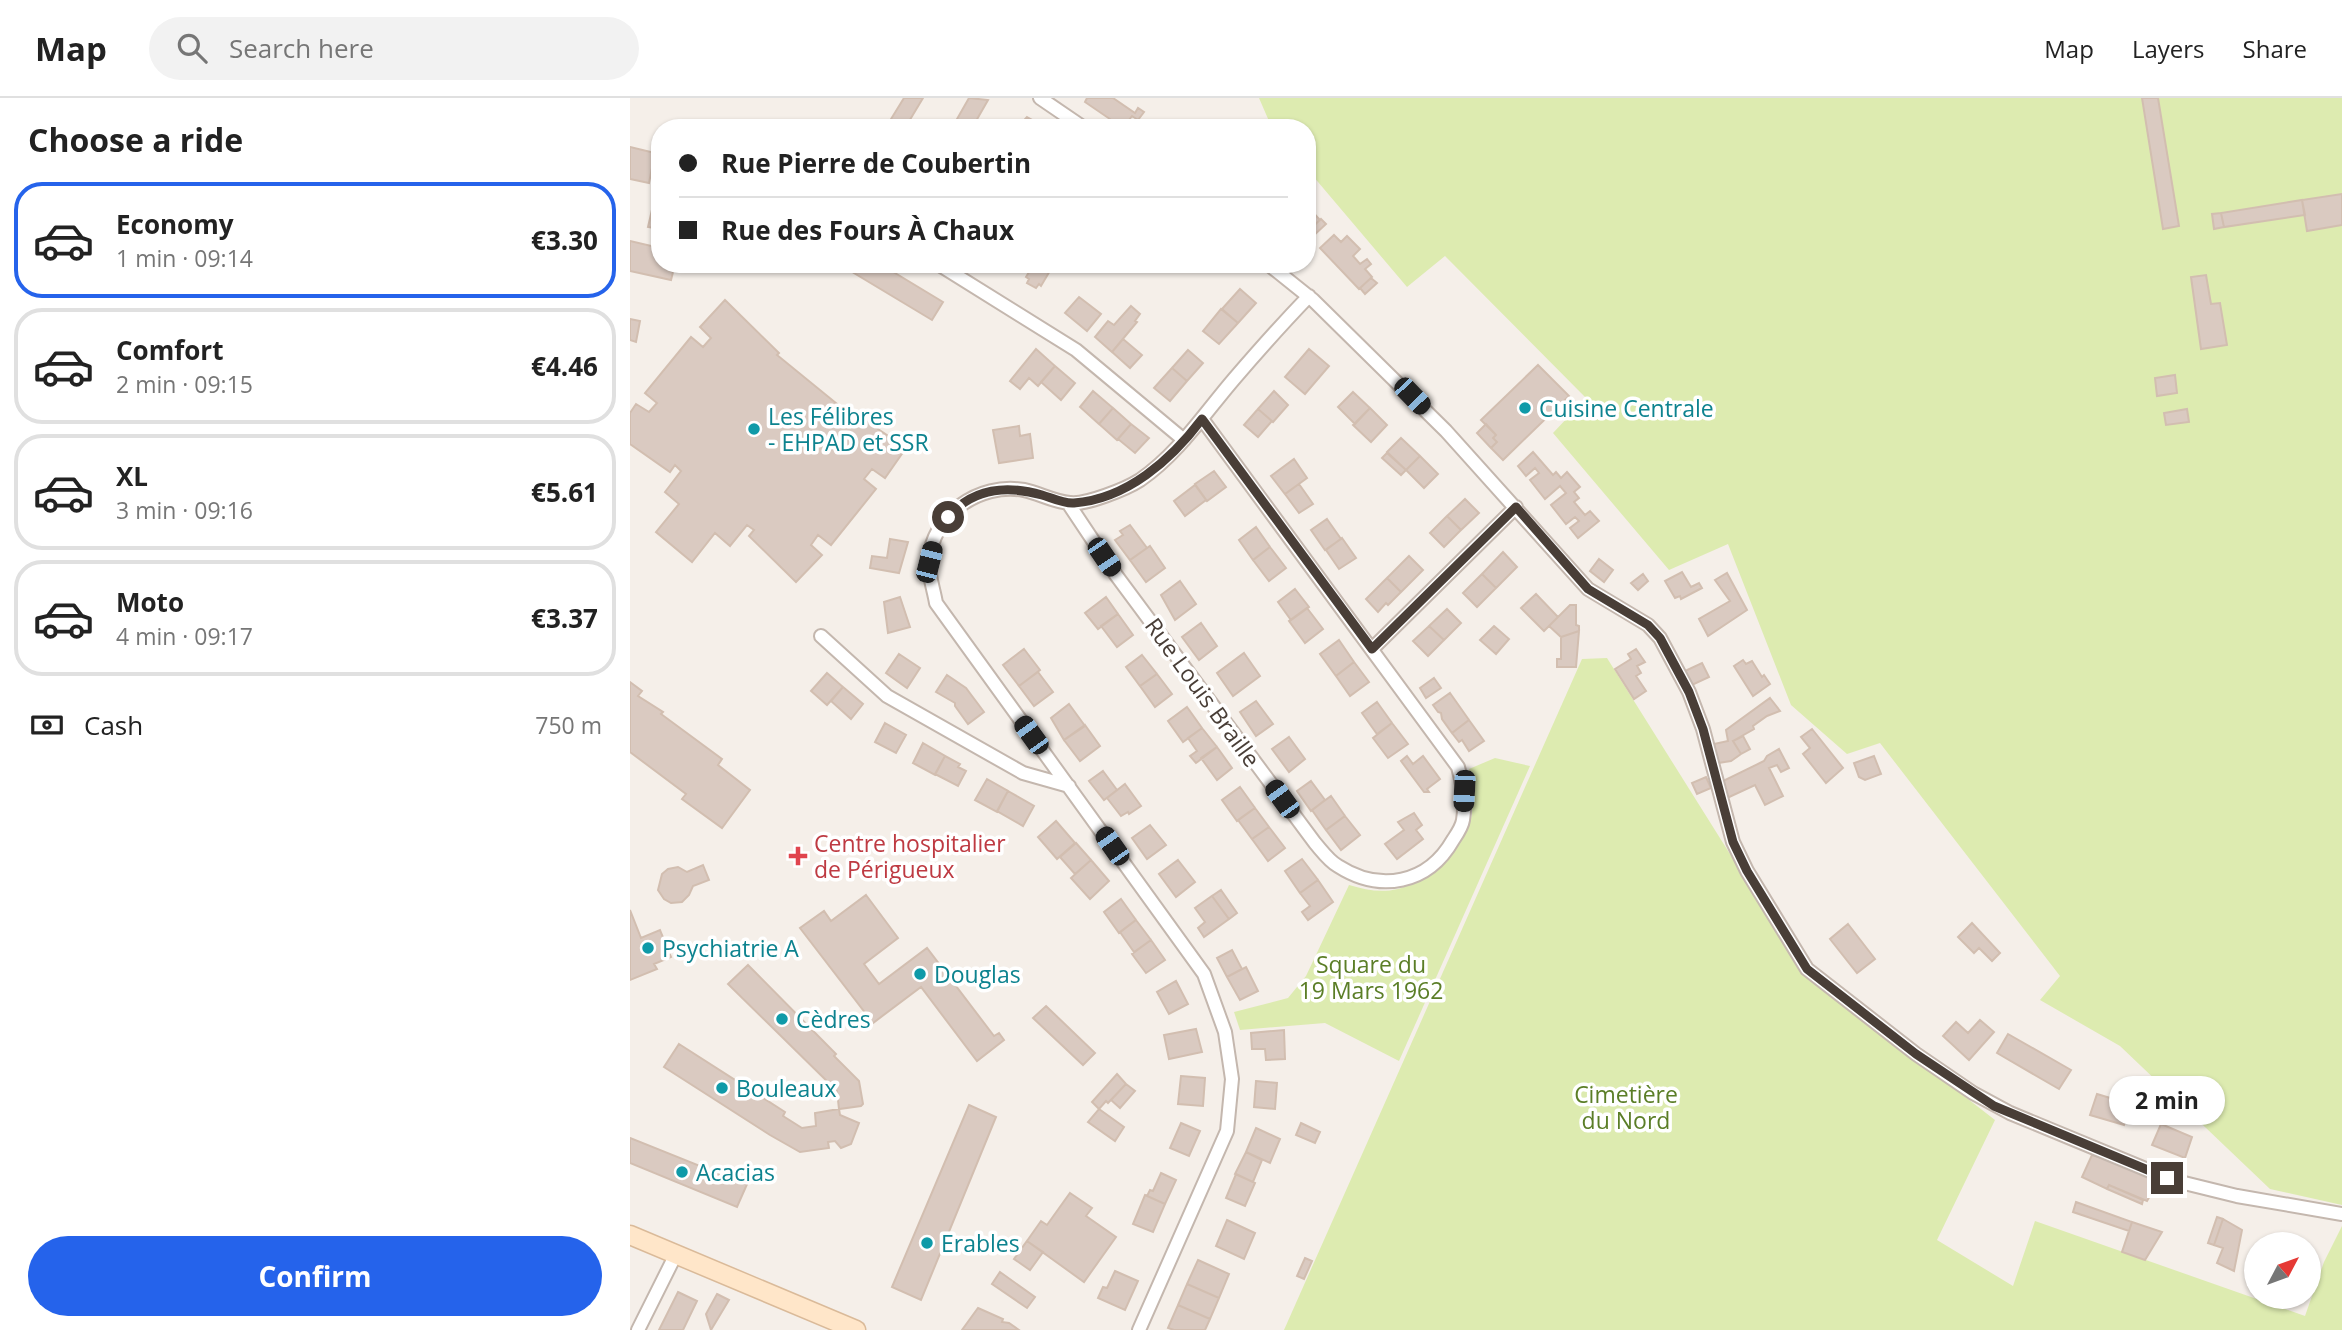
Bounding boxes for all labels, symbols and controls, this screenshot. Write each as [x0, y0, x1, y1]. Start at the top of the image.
search box [149, 17, 639, 80]
text: Map [35, 26, 107, 71]
icon: search [173, 29, 211, 67]
text: Search here [229, 30, 374, 66]
text: Map [2044, 32, 2094, 65]
text: Layers [2132, 32, 2205, 65]
text: Share [2243, 32, 2307, 65]
text: Choose a ride [28, 118, 243, 161]
text: Rue Pierre de Coubertin [721, 145, 1031, 181]
text: Economy [116, 206, 234, 242]
icon: car [32, 209, 95, 272]
text: Rue des Fours À Chaux [721, 212, 1014, 248]
text: €3.30 [531, 222, 598, 258]
text: 1 min · 09:14 [116, 242, 253, 274]
text: Comfort [116, 332, 223, 368]
icon: car [32, 335, 95, 398]
text: €4.46 [531, 348, 598, 384]
text: 2 min · 09:15 [116, 368, 253, 400]
car [1390, 374, 1435, 418]
place label: Cuisine Centrale [1539, 392, 1714, 424]
place label: Les Félibres - EHPAD et SSR [768, 400, 929, 458]
marker: Cuisine Centrale [1517, 400, 1533, 416]
marker: Les Félibres - EHPAD et SSR [746, 421, 762, 437]
text: XL [116, 458, 148, 494]
icon: car [32, 461, 95, 524]
text: €5.61 [531, 474, 598, 510]
text: 3 min · 09:16 [116, 494, 253, 526]
route start [932, 501, 964, 533]
car [1084, 534, 1125, 580]
car [914, 539, 945, 585]
text: Moto [116, 584, 184, 620]
icon: car [32, 587, 95, 650]
text: €3.37 [531, 600, 598, 636]
street label: Rue Louis Braille [1138, 611, 1268, 773]
text: 4 min · 09:17 [116, 620, 253, 652]
icon: cash [28, 706, 66, 744]
text: Cash [84, 707, 143, 743]
text: 750 m [535, 709, 602, 741]
car [1011, 712, 1052, 758]
car [1453, 769, 1476, 813]
car [1262, 776, 1303, 822]
car [1092, 823, 1133, 869]
place label: Centre hospitalier de Périgueux [814, 827, 1006, 885]
marker: Centre hospitalier de Périgueux [788, 846, 808, 866]
place label: Psychiatrie A [662, 932, 799, 964]
marker: Psychiatrie A [640, 940, 656, 956]
park label: Square du 19 Mars 1962 [1299, 948, 1443, 1006]
place label: Douglas [934, 958, 1021, 990]
marker: Douglas [912, 966, 928, 982]
place label: Cèdres [796, 1003, 871, 1035]
marker: Cèdres [774, 1011, 790, 1027]
place label: Bouleaux [736, 1072, 836, 1104]
callout: 2 min [2109, 1076, 2225, 1126]
park label: Cimetière du Nord [1574, 1078, 1678, 1136]
marker: Bouleaux [714, 1080, 730, 1096]
text: 2 min [2135, 1084, 2199, 1116]
place label: Acacias [696, 1156, 775, 1188]
route end [2151, 1162, 2183, 1194]
marker: Acacias [674, 1164, 690, 1180]
place label: Erables [941, 1227, 1020, 1259]
north arrow [2244, 1232, 2320, 1309]
map controls [2244, 1232, 2321, 1309]
marker: Erables [919, 1235, 935, 1251]
button: Confirm [28, 1236, 602, 1316]

